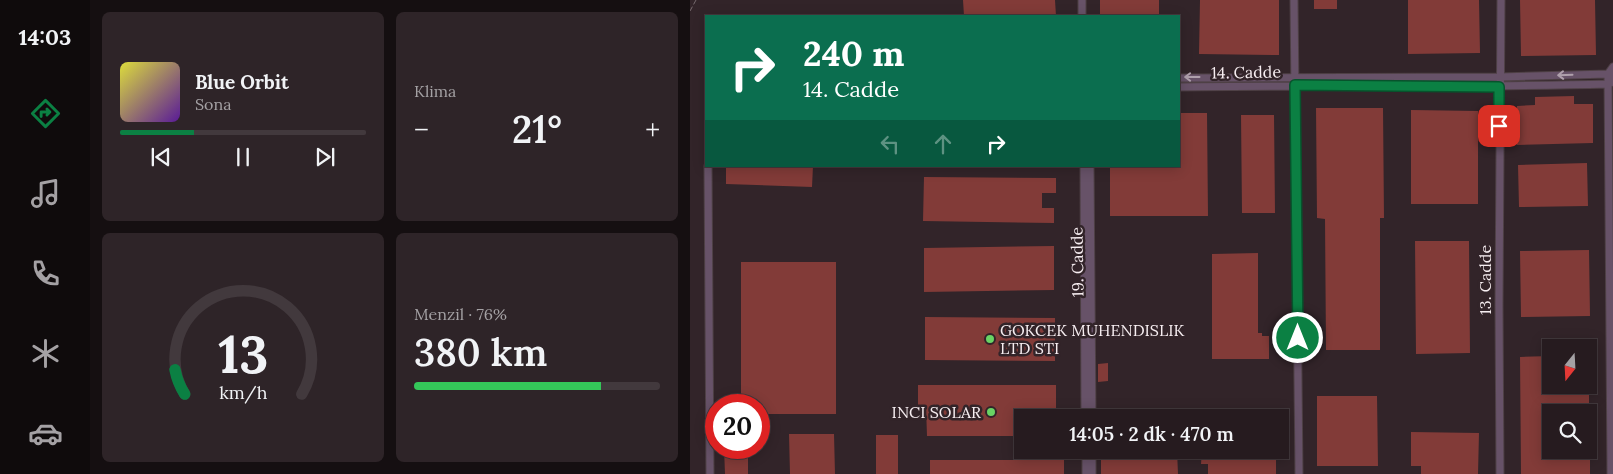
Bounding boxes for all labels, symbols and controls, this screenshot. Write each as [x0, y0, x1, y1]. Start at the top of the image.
text: 14:03 [19, 23, 71, 51]
text: 240 m [803, 31, 904, 76]
icon: right [720, 35, 785, 100]
street label: 14. Cadde [1211, 61, 1281, 83]
text: Blue Orbit [195, 70, 289, 94]
one-way arrow [1557, 70, 1573, 80]
one-way arrow [1185, 73, 1201, 82]
text: 14. Cadde [803, 75, 899, 103]
text: Klima [414, 81, 456, 101]
text: Sona [195, 94, 231, 114]
icon: directions [28, 96, 63, 131]
text: 21° [512, 105, 562, 153]
pin [1478, 105, 1520, 147]
text: − [414, 112, 429, 148]
text: + [645, 112, 660, 148]
icon: arrive [1485, 112, 1513, 140]
icon: left [876, 130, 904, 158]
icon: ahead [929, 130, 957, 158]
icon: right [982, 130, 1010, 158]
icon: previous [147, 143, 175, 171]
icon: pause [229, 143, 257, 171]
icon: next [311, 143, 339, 171]
icon: music [28, 176, 63, 211]
street label: 19. Cadde [1066, 226, 1088, 297]
street label: 13. Cadde [1475, 245, 1495, 315]
icon: phone [28, 256, 63, 291]
text: Menzil · 76% [414, 304, 507, 324]
position arrow [1271, 311, 1323, 363]
place label: GOKCEK MUHENDISLIK LTD STI [1000, 320, 1185, 358]
text: 13 [218, 321, 268, 387]
text: 380 km [414, 328, 547, 376]
marker: GOKCEK MUHENDISLIK LTD STI [984, 333, 996, 345]
icon: climate [28, 336, 63, 371]
north arrow [1542, 339, 1598, 394]
map controls [1542, 339, 1597, 459]
text: km/h [219, 381, 267, 404]
speed limit sign: 20 [705, 394, 770, 459]
place label: INCI SOLAR [892, 402, 982, 422]
button: search [1542, 404, 1597, 459]
marker: INCI SOLAR [985, 406, 997, 418]
icon: car [28, 416, 63, 451]
text: 14:05 · 2 dk · 470 m [1069, 422, 1234, 446]

